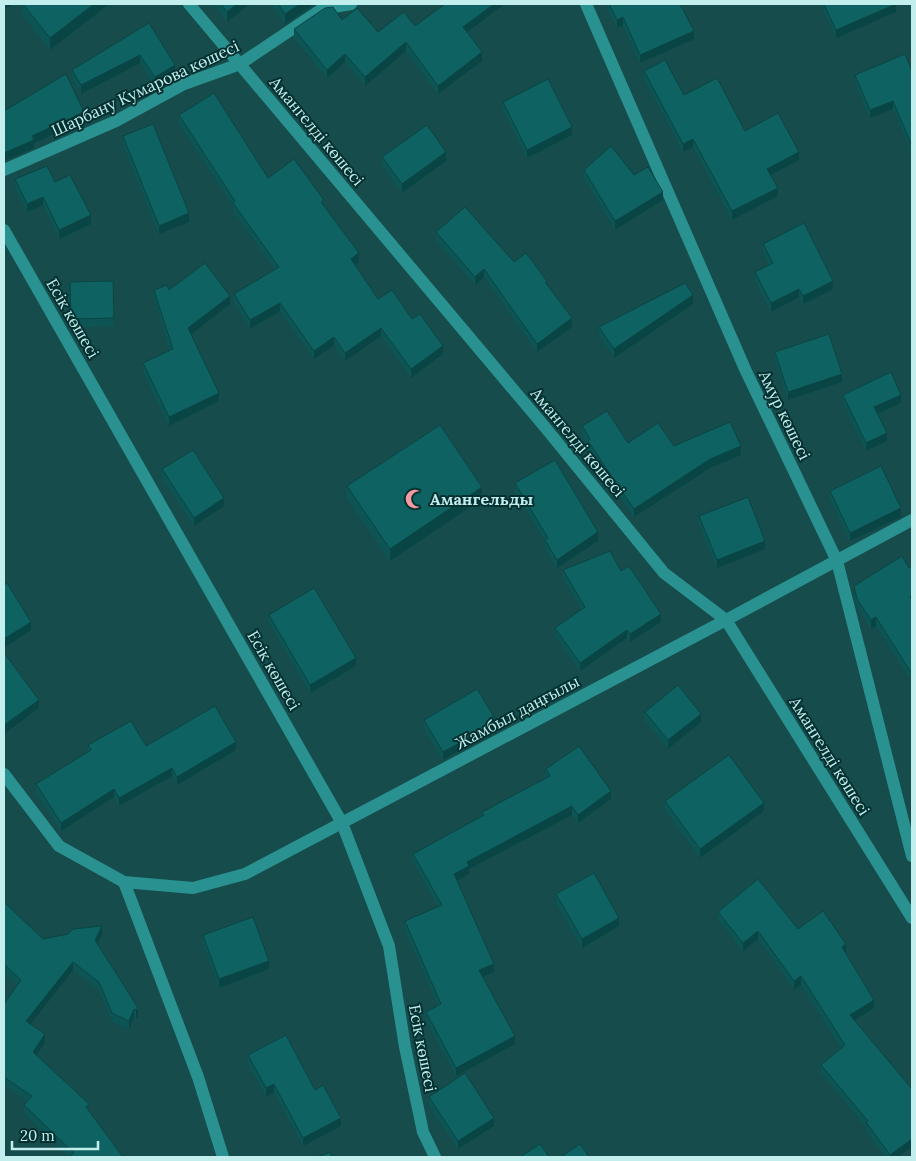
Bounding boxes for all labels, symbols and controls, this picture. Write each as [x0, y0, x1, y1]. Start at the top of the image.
street label: Шарбану Кумарова көшесі [48, 36, 242, 140]
street label: Амангелді көшесі [265, 72, 368, 190]
street label: Есік көшесі [42, 275, 104, 361]
street label: Амур көшесі [754, 366, 815, 463]
street label: Амангелді көшесі [526, 383, 629, 501]
mosque icon: Амангельды [404, 488, 426, 510]
place label: Амангельды [430, 489, 534, 509]
street label: Есік көшесі [243, 627, 305, 713]
street label: Жамбыл даңғылы [451, 671, 583, 753]
street label: Амангелді көшесі [785, 692, 875, 819]
street label: Есік көшесі [405, 1003, 441, 1093]
scale bar [12, 1118, 99, 1150]
text: 20 m [20, 1126, 55, 1145]

